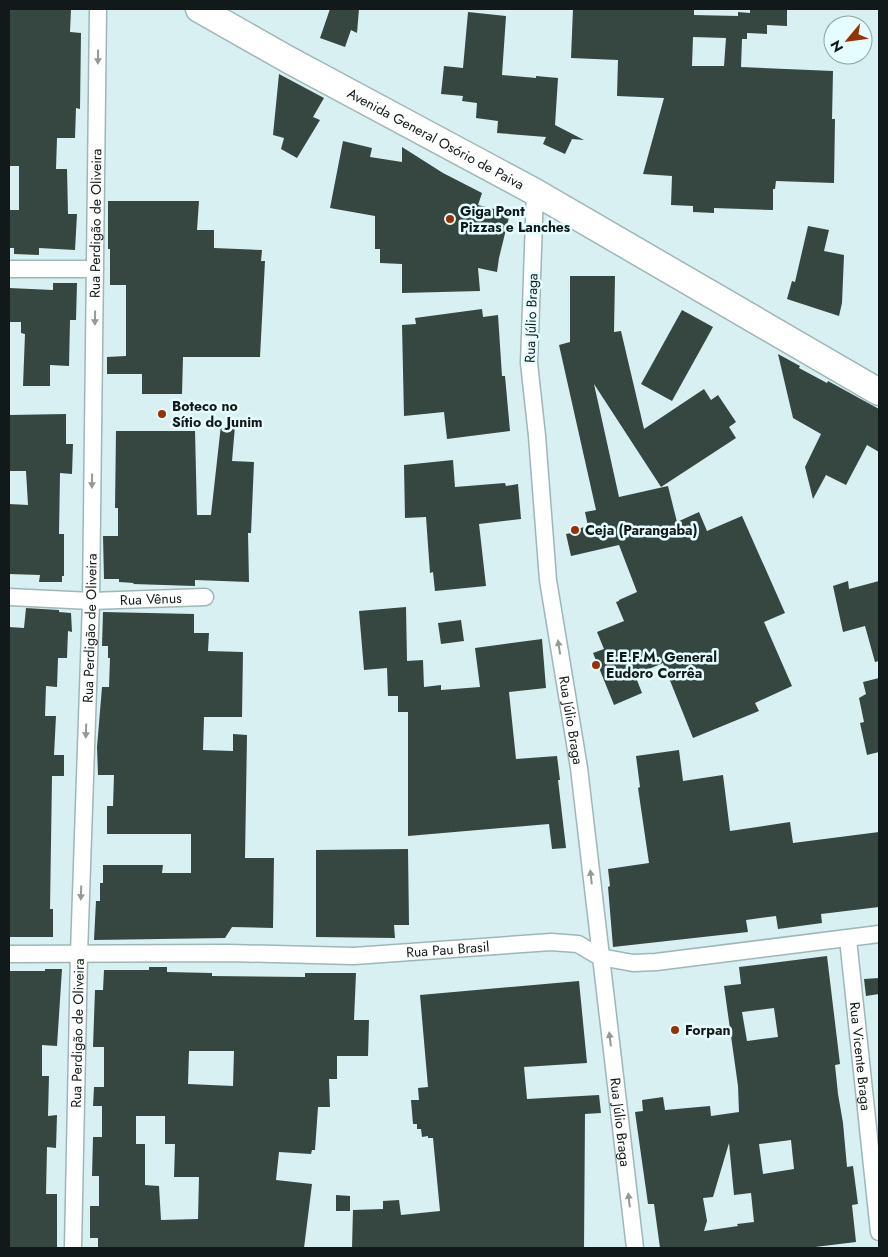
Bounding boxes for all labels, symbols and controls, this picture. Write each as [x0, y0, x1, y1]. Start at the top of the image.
north arrow [823, 15, 873, 65]
text: N [825, 37, 848, 56]
one-way arrow [93, 50, 101, 66]
street label: Avenida General Osório de Paiva [344, 83, 528, 194]
street label: Rua Perdigão de Oliveira [85, 148, 106, 298]
place label: Giga Pont Pizzas e Lanches [460, 201, 571, 237]
marker: Giga Pont Pizzas e Lanches [444, 213, 456, 225]
street label: Rua Júlio Braga [519, 273, 543, 363]
one-way arrow [90, 310, 98, 326]
place label: Boteco no Sítio do Junim [172, 396, 263, 432]
marker: Boteco no Sítio do Junim [156, 408, 168, 420]
one-way arrow [88, 473, 96, 489]
place label: Ceja (Parangaba) [585, 520, 697, 540]
marker: Ceja (Parangaba) [569, 524, 581, 536]
street label: Rua Perdigão de Oliveira [78, 553, 102, 703]
street label: Rua Vênus [120, 588, 182, 610]
one-way arrow [555, 638, 563, 654]
place label: E.E.F.M. General Eudoro Corrêa [606, 647, 717, 683]
marker: E.E.F.M. General Eudoro Corrêa [590, 659, 602, 671]
street label: Rua Júlio Braga [554, 674, 588, 766]
one-way arrow [82, 723, 90, 739]
one-way arrow [587, 869, 595, 885]
one-way arrow [77, 885, 85, 901]
street label: Rua Pau Brasil [405, 936, 490, 962]
street label: Rua Perdigão de Oliveira [66, 958, 89, 1108]
street label: Rua Vicente Braga [845, 1001, 876, 1112]
place label: Forpan [685, 1020, 731, 1040]
marker: Forpan [669, 1024, 681, 1036]
one-way arrow [606, 1030, 614, 1046]
street label: Rua Júlio Braga [605, 1076, 635, 1168]
one-way arrow [625, 1192, 633, 1208]

